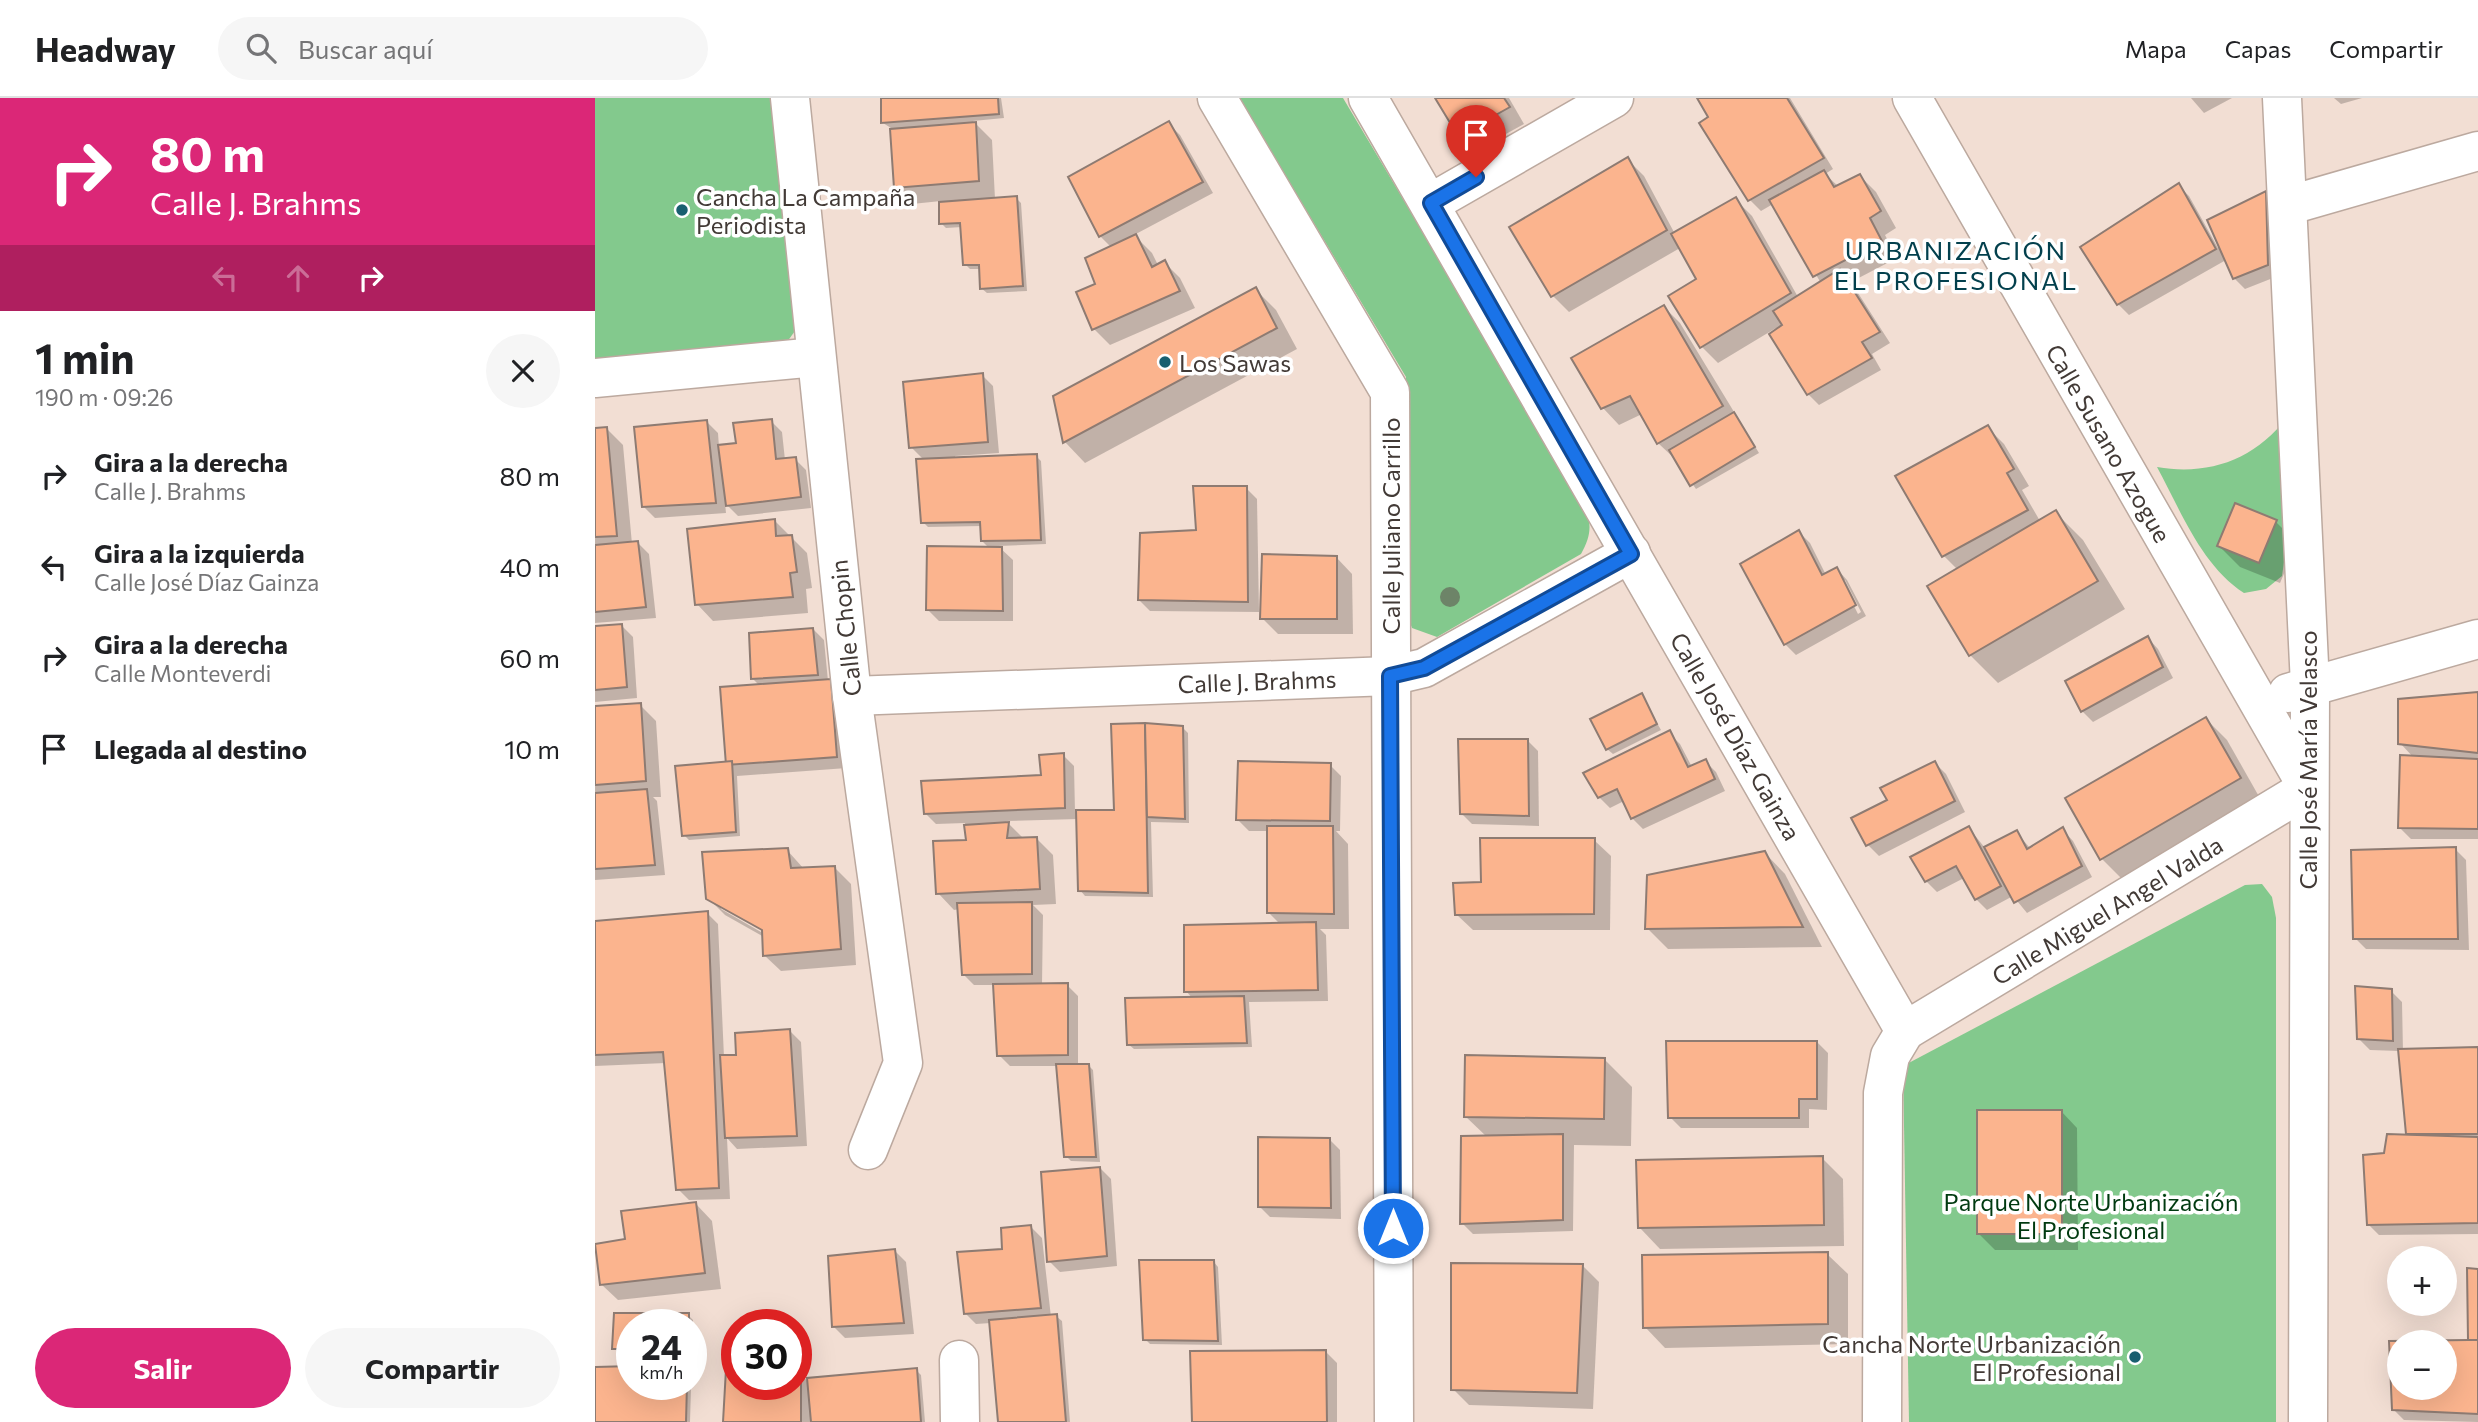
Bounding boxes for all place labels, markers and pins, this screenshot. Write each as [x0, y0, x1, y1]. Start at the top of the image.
pin [1446, 105, 1506, 177]
place label: Cancha La Campaña Periodista [696, 182, 915, 239]
marker: Cancha La Campaña Periodista [674, 202, 690, 218]
place label: Los Sawas [1179, 348, 1291, 377]
marker: Los Sawas [1157, 354, 1173, 370]
place label: Cancha Norte Urbanización El Profesional [1822, 1329, 2121, 1386]
marker: Cancha Norte Urbanización El Profesional [2127, 1349, 2143, 1365]

